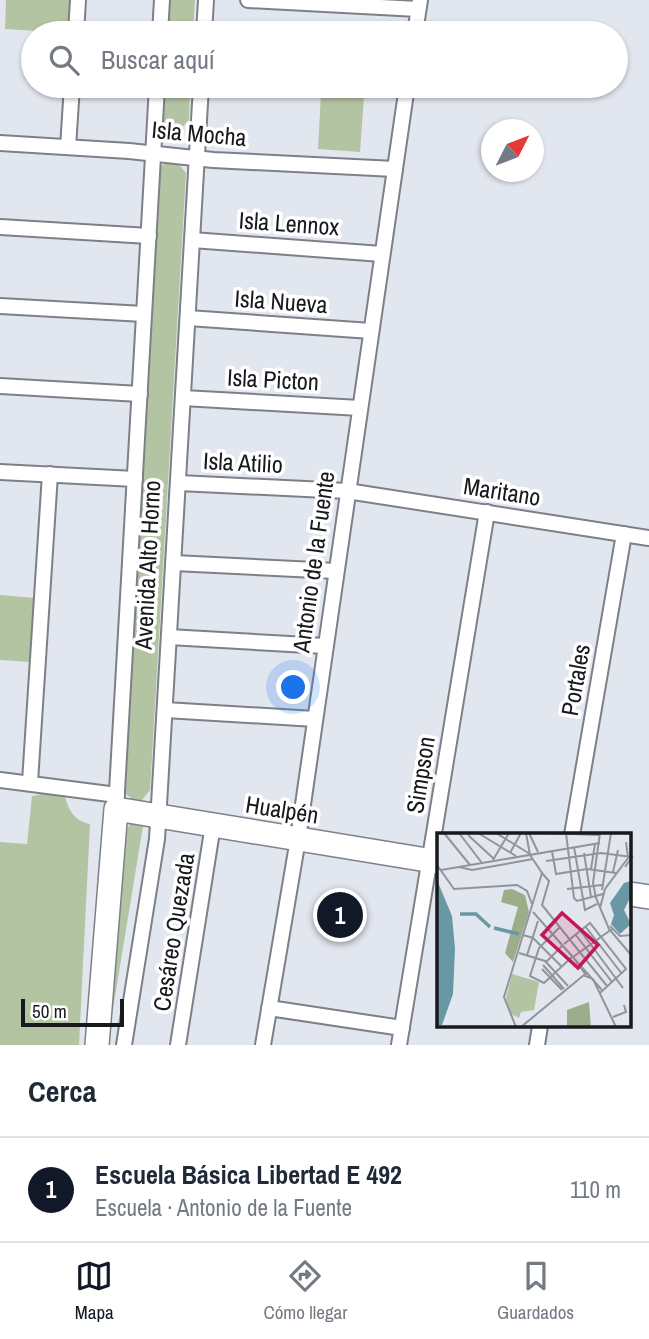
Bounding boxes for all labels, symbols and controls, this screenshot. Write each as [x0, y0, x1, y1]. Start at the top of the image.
search box [21, 21, 628, 98]
icon: search [45, 41, 83, 79]
text: Buscar aquí [101, 42, 215, 77]
street label: Isla Mocha [150, 113, 248, 153]
north arrow [481, 119, 544, 182]
street label: Isla Lennox [238, 204, 341, 242]
street label: Isla Nueva [234, 282, 329, 320]
street label: Isla Picton [226, 361, 320, 397]
street label: Isla Atilio [202, 444, 284, 480]
street label: Antonio de la Fuente [284, 469, 342, 656]
street label: Maritano [461, 469, 543, 513]
street label: Avenida Alto Horno [127, 480, 167, 651]
street label: Portales [553, 641, 597, 718]
your location [276, 670, 310, 704]
street label: Simpson [398, 734, 442, 816]
street label: Hualpén [243, 787, 321, 831]
inset map [437, 833, 632, 1028]
street label: Cesáreo Quezada [145, 850, 201, 1013]
pin: 1 [317, 889, 363, 941]
scale bar [21, 996, 124, 1028]
text: 50 m [32, 998, 67, 1024]
text: Cerca [28, 1071, 96, 1111]
text: Escuela Básica Libertad E 492 [95, 1157, 402, 1192]
text: 1 [46, 1174, 56, 1205]
text: 110 m [570, 1174, 621, 1205]
text: Escuela · Antonio de la Fuente [95, 1192, 352, 1223]
tab: Mapa [75, 1257, 114, 1325]
tab: Cómo llegar [263, 1257, 347, 1325]
tab: Guardados [497, 1257, 574, 1325]

